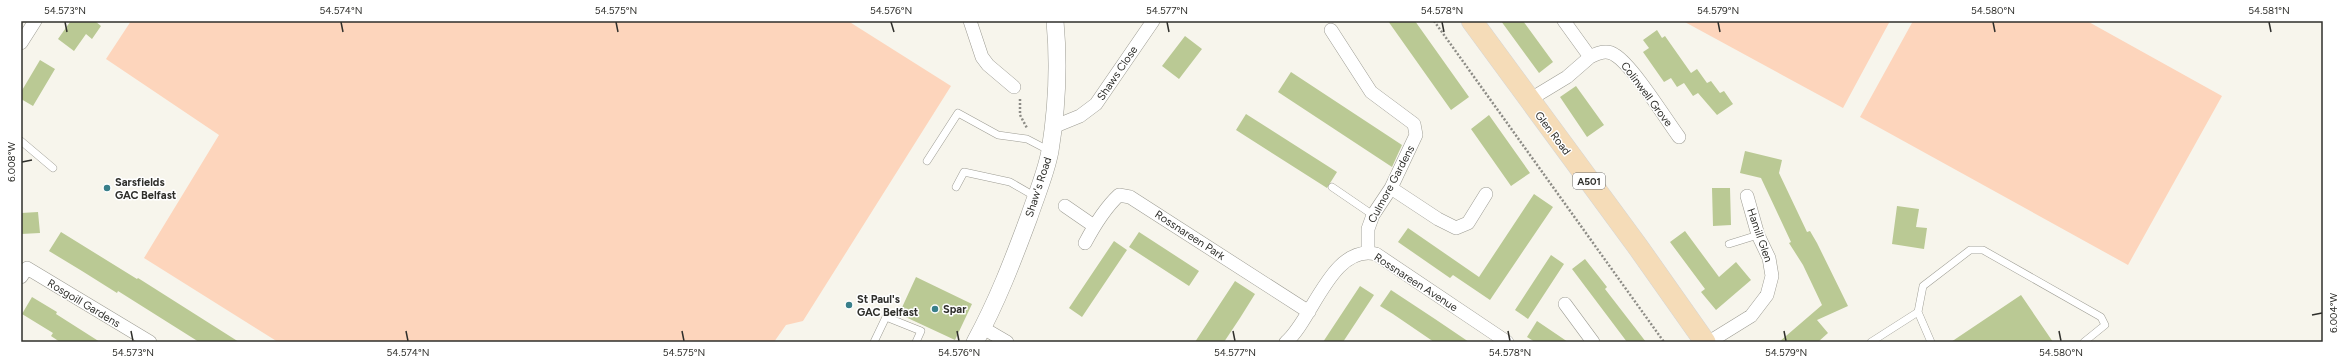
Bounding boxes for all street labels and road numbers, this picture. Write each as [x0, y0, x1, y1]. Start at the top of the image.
street label: Shaws Close [1094, 44, 1140, 103]
street label: Colinwell Grove [1618, 60, 1675, 129]
street label: Glen Road [1532, 109, 1573, 158]
street label: Culmore Gardens [1365, 143, 1417, 225]
street label: Shaw's Road [1023, 155, 1054, 219]
road number: A501 [1573, 173, 1605, 189]
street label: Hamill Glen [1744, 206, 1775, 264]
street label: Rossnareen Park [1152, 208, 1228, 263]
street label: Rossnareen Avenue [1371, 251, 1460, 314]
street label: Rosgoill Gardens [45, 277, 123, 330]

